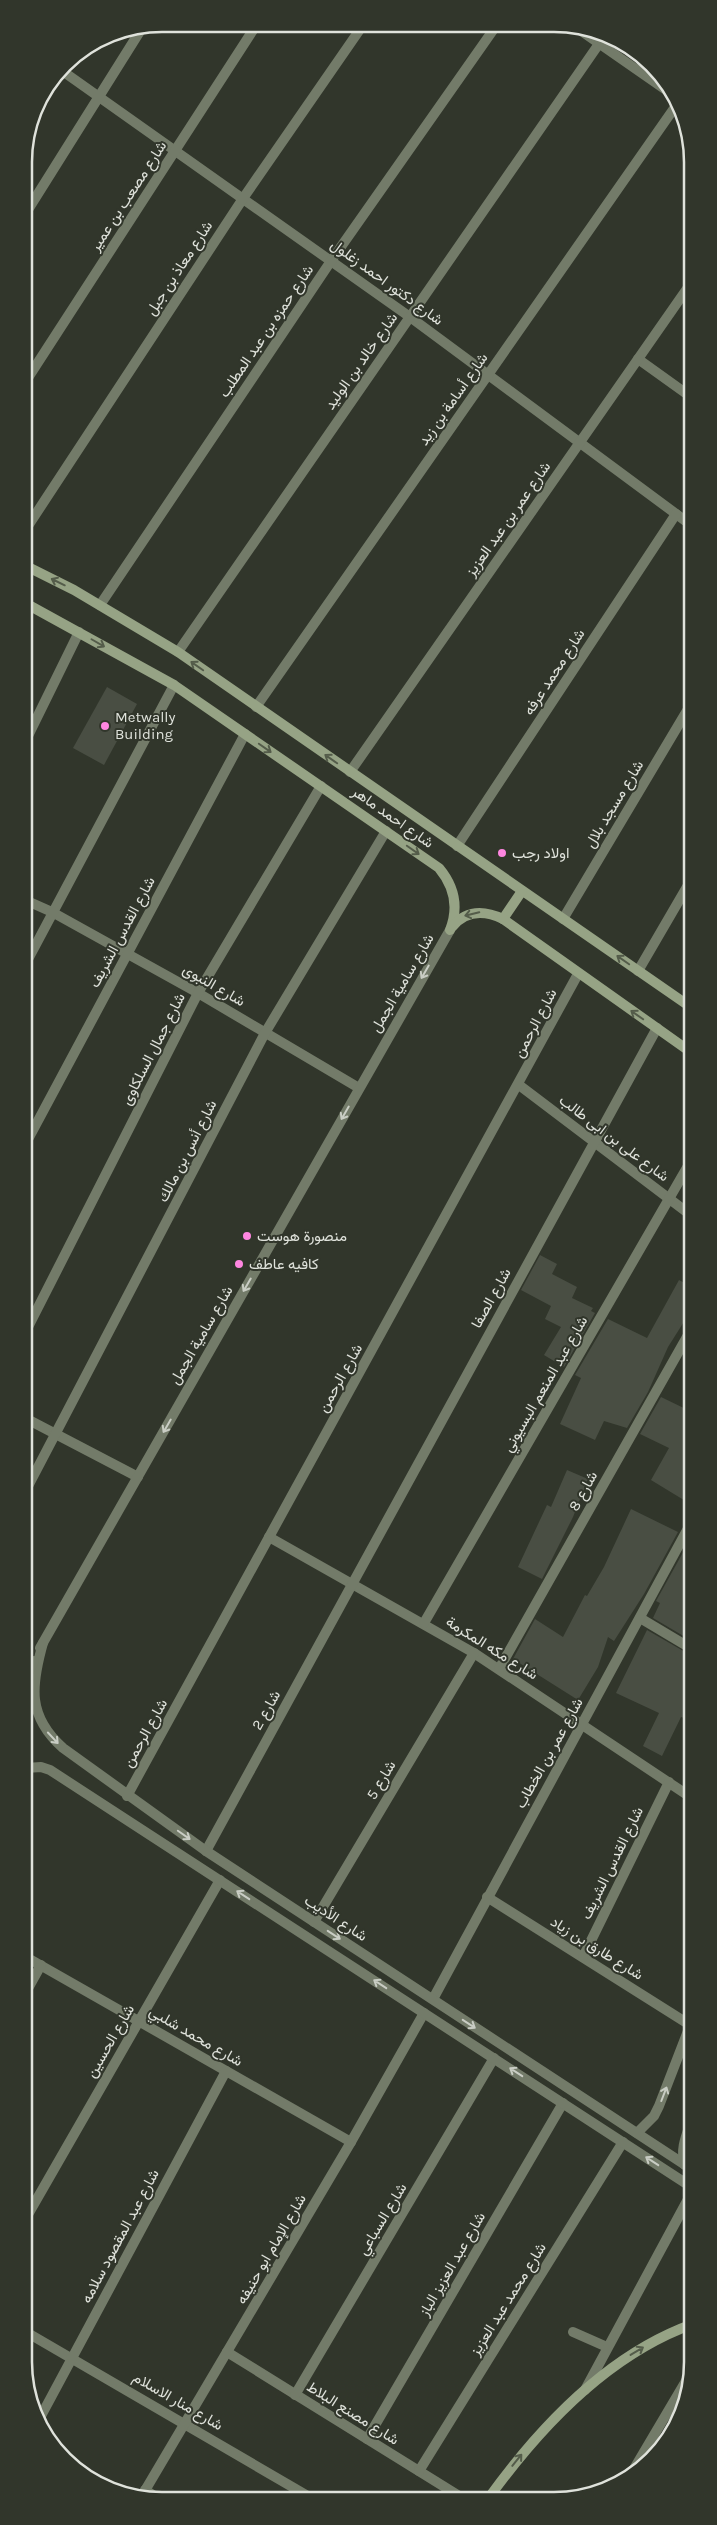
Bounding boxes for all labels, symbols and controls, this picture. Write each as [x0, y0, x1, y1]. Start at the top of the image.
street label: شارع مصعب بن عمير [85, 137, 172, 256]
street label: شارع معاذ بن جبل [142, 217, 218, 320]
street label: شارع دكتور احمد زغلول [326, 235, 447, 331]
street label: شارع حمزه بن عبد المطلب [215, 261, 319, 402]
street label: شارع خالد بن الوليد [321, 309, 403, 414]
street label: شارع أسامة بن زيد [414, 349, 493, 450]
street label: شارع عمر بن عبد العزيز [461, 458, 556, 582]
one-way arrow [51, 577, 66, 586]
street label: شارع محمد عرفه [519, 625, 590, 720]
one-way arrow [90, 639, 104, 649]
one-way arrow [190, 661, 204, 671]
place label: Metwally Building [115, 708, 176, 743]
marker: Metwally Building [99, 720, 111, 732]
one-way arrow [258, 743, 272, 753]
one-way arrow [324, 754, 338, 764]
street label: شارع مسجد بلال [581, 757, 649, 852]
street label: شارع احمد ماهر [347, 782, 437, 854]
place label: اولاد رجب [512, 844, 569, 862]
one-way arrow [406, 845, 420, 855]
marker: اولاد رجب [496, 847, 508, 859]
street label: شارع القدس الشريف [85, 873, 161, 992]
one-way arrow [465, 910, 481, 919]
street label: شارع سامية الجمل [366, 930, 439, 1037]
one-way arrow [616, 955, 630, 965]
street label: شارع النبوى [179, 960, 249, 1012]
one-way arrow [420, 964, 430, 979]
street label: شارع الرحمن [509, 985, 563, 1062]
street label: شارع جمال السلكاوى [117, 990, 191, 1109]
one-way arrow [631, 1010, 645, 1020]
street label: شارع على بن ابى طالب [554, 1091, 673, 1187]
street label: شارع أنس بن مالك [153, 1097, 222, 1206]
one-way arrow [339, 1105, 349, 1119]
place label: منصورة هوست [257, 1227, 347, 1245]
marker: منصورة هوست [241, 1230, 253, 1242]
place label: كافيه عاطف [249, 1255, 319, 1273]
marker: كافيه عاطف [233, 1258, 245, 1270]
street label: شارع الصفا [467, 1265, 517, 1332]
one-way arrow [242, 1277, 252, 1292]
street label: شارع سامية الجمل [165, 1282, 238, 1389]
street label: شارع عبد المنعم البسيوني [499, 1313, 595, 1457]
street label: شارع الرحمن [314, 1340, 368, 1416]
one-way arrow [161, 1418, 171, 1432]
street label: شارع 8 [565, 1468, 603, 1515]
street label: شارع مكه المكرمة [442, 1612, 542, 1685]
street label: شارع 2 [248, 1687, 286, 1734]
street label: شارع عمر بن الخطاب [511, 1694, 589, 1812]
street label: شارع الرحمن [119, 1695, 173, 1771]
one-way arrow [47, 1732, 59, 1744]
street label: شارع 5 [362, 1757, 401, 1804]
street label: شارع القدس الشريف [577, 1804, 649, 1923]
one-way arrow [176, 1830, 190, 1840]
one-way arrow [237, 1890, 251, 1900]
street label: شارع الأديب [300, 1891, 371, 1947]
street label: شارع طارق بن زياد [546, 1912, 647, 1985]
one-way arrow [326, 1930, 340, 1940]
one-way arrow [373, 1979, 387, 1989]
street label: شارع الحسين [82, 2001, 140, 2082]
street label: شارع محمد شلبي [144, 2002, 246, 2074]
one-way arrow [462, 2019, 476, 2029]
one-way arrow [509, 2067, 523, 2077]
one-way arrow [660, 2087, 669, 2102]
one-way arrow [645, 2156, 659, 2166]
street label: شارع عبد المقصود سلامه [77, 2166, 165, 2307]
street label: شارع السباعي [353, 2180, 414, 2260]
street label: شارع الإمام ابو حنيفه [232, 2191, 312, 2308]
street label: شارع عبد العزيز الباز [414, 2209, 491, 2321]
street label: شارع محمد عبد العزيز [465, 2239, 552, 2361]
one-way arrow [630, 2346, 644, 2356]
street label: شارع منار الاسلام [129, 2368, 226, 2436]
street label: شارع مصنع البلاط [302, 2377, 403, 2450]
one-way arrow [512, 2454, 523, 2467]

